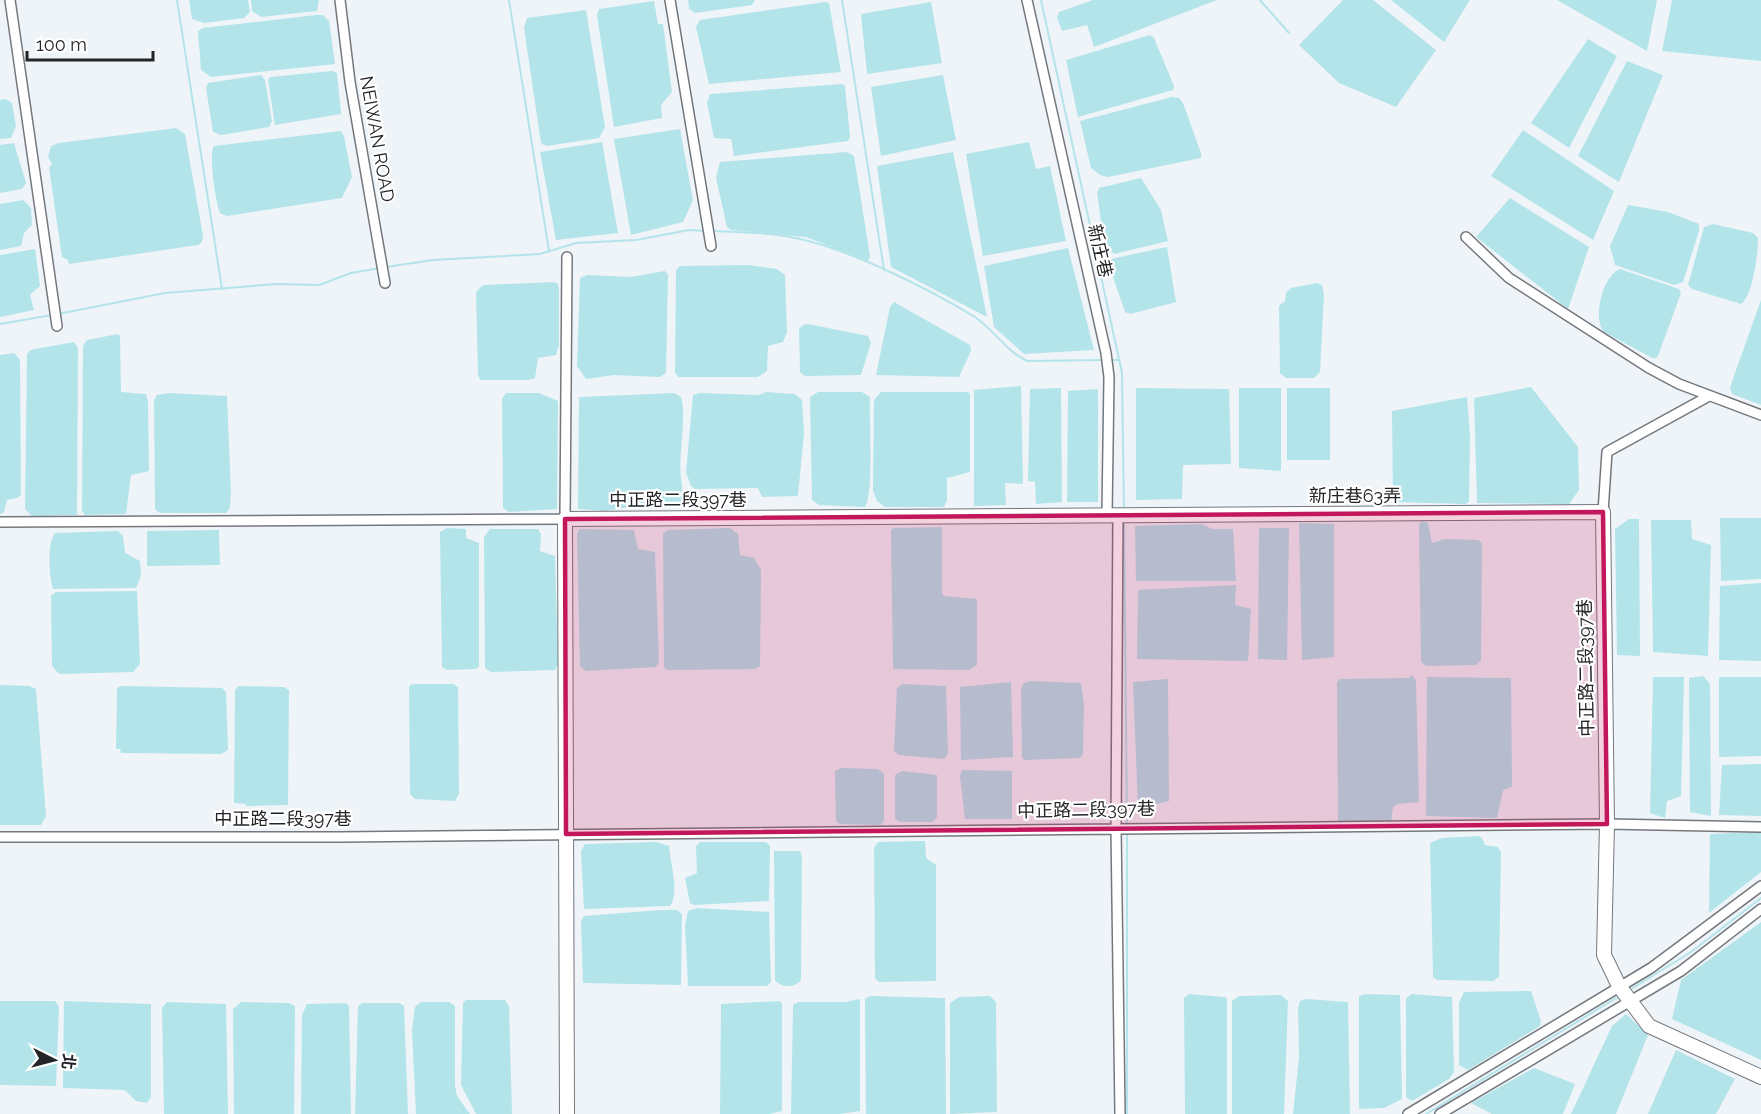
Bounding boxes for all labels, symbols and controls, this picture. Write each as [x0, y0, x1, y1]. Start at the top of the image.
scale bar [27, 24, 153, 62]
text: 100 m [36, 34, 87, 55]
street label: NEIWAN ROAD [356, 74, 399, 204]
street label: 新庄巷 [1084, 222, 1117, 280]
street label: 新庄巷63弄 [1309, 485, 1401, 506]
street label: 中正路二段397巷 [609, 489, 747, 510]
street label: 中正路二段397巷 [1574, 599, 1597, 737]
street label: 中正路二段397巷 [1017, 798, 1155, 821]
street label: 中正路二段397巷 [214, 808, 352, 829]
north arrow [24, 1030, 84, 1090]
text: 北 [58, 1053, 79, 1070]

